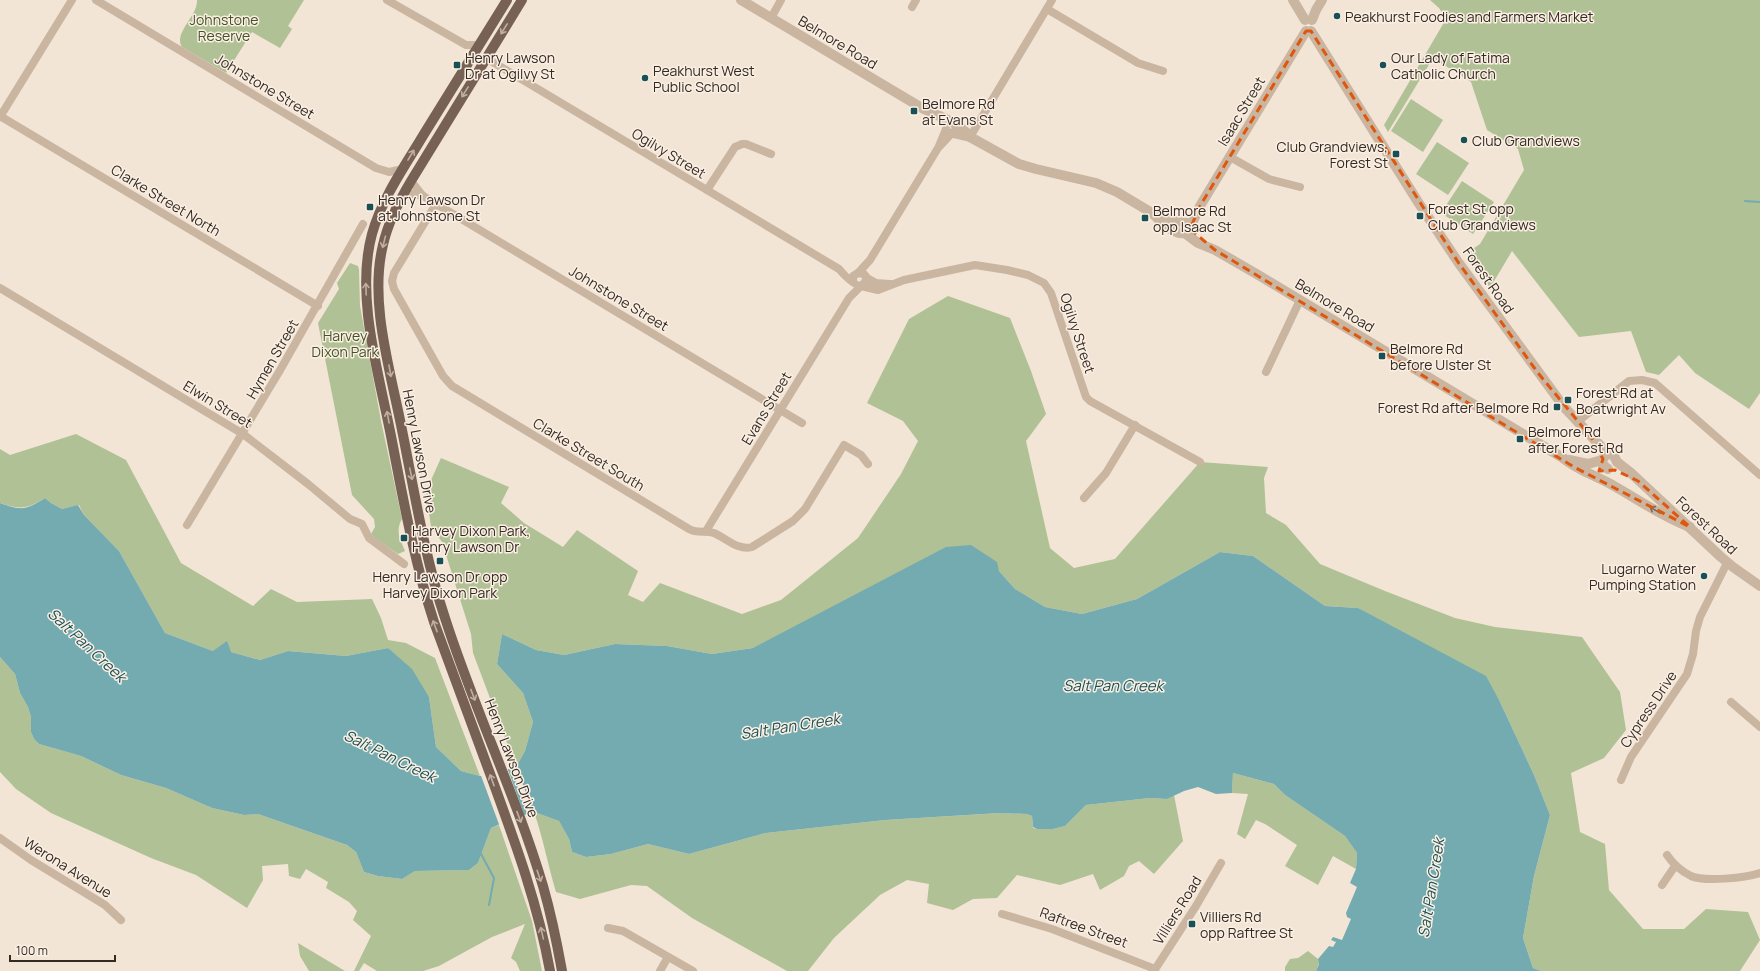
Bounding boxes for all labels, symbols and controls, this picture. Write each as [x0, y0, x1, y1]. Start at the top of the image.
place label: Peakhurst Foodies and Farmers Market [1345, 7, 1594, 26]
park label: Johnstone Reserve [190, 10, 258, 45]
street label: Belmore Road [795, 11, 881, 73]
marker: Peakhurst Foodies and Farmers Market [1332, 11, 1342, 21]
one-way arrow [499, 23, 507, 35]
place label: Henry Lawson Dr at Ogilvy St [465, 48, 555, 83]
place label: Our Lady of Fatima Catholic Church [1391, 48, 1510, 83]
street label: Johnstone Street [212, 49, 319, 123]
marker: Henry Lawson Dr at Ogilvy St [452, 60, 462, 70]
marker: Our Lady of Fatima Catholic Church [1378, 60, 1388, 70]
place label: Peakhurst West Public School [653, 61, 755, 96]
street label: Isaac Street [1213, 72, 1269, 149]
marker: Peakhurst West Public School [640, 73, 650, 83]
one-way arrow [461, 86, 469, 98]
place label: Belmore Rd at Evans St [922, 94, 995, 129]
marker: Belmore Rd at Evans St [909, 106, 919, 116]
street label: Ogilvy Street [628, 123, 710, 183]
place label: Club Grandviews [1472, 131, 1580, 150]
marker: Club Grandviews [1459, 135, 1469, 145]
place label: Club Grandviews, Forest St [1277, 137, 1388, 172]
marker: Club Grandviews, Forest St [1391, 149, 1401, 159]
one-way arrow [407, 150, 415, 161]
street label: Clarke Street North [108, 160, 224, 240]
place label: Henry Lawson Dr at Johnstone St [378, 190, 485, 225]
place label: Forest St opp Club Grandviews [1428, 199, 1536, 234]
place label: Belmore Rd opp Isaac St [1153, 201, 1232, 236]
marker: Henry Lawson Dr at Johnstone St [365, 202, 375, 212]
marker: Forest St opp Club Grandviews [1415, 211, 1425, 221]
marker: Belmore Rd opp Isaac St [1140, 213, 1150, 223]
one-way arrow [379, 235, 387, 248]
street label: Forest Road [1459, 243, 1519, 317]
street label: Johnstone Street [566, 261, 673, 335]
street label: Belmore Road [1292, 274, 1378, 336]
one-way arrow [362, 283, 369, 296]
street label: Ogilvy Street [1056, 290, 1100, 376]
street label: Hymen Street [242, 315, 303, 402]
park label: Harvey Dixon Park [311, 326, 380, 361]
place label: Belmore Rd before Ulster St [1390, 339, 1492, 374]
marker: Belmore Rd before Ulster St [1377, 351, 1387, 361]
one-way arrow [387, 364, 395, 377]
street label: Evans Street [737, 368, 795, 448]
street label: Elwin Street [180, 376, 256, 432]
place label: Forest Rd at Boatwright Av [1576, 383, 1666, 418]
street label: Henry Lawson Drive [399, 388, 441, 514]
marker: Forest Rd at Boatwright Av [1563, 395, 1573, 405]
place label: Forest Rd after Belmore Rd [1378, 398, 1549, 417]
marker: Forest Rd after Belmore Rd [1552, 402, 1562, 412]
one-way arrow [383, 411, 391, 424]
street label: Clarke Street South [530, 413, 648, 495]
place label: Belmore Rd after Forest Rd [1528, 422, 1623, 457]
marker: Belmore Rd after Forest Rd [1515, 434, 1525, 444]
one-way arrow [407, 467, 415, 480]
street label: Forest Road [1672, 492, 1742, 558]
one-way arrow [1650, 506, 1661, 514]
place label: Harvey Dixon Park, Henry Lawson Dr [412, 521, 530, 556]
marker: Harvey Dixon Park, Henry Lawson Dr [399, 533, 409, 543]
marker: Henry Lawson Dr opp Harvey Dixon Park [435, 556, 445, 566]
place label: Lugarno Water Pumping Station [1589, 559, 1696, 594]
place label: Henry Lawson Dr opp Harvey Dixon Park [373, 567, 507, 602]
marker: Lugarno Water Pumping Station [1699, 571, 1709, 581]
water label: Salt Pan Creek [43, 603, 133, 689]
one-way arrow [431, 621, 439, 633]
street label: Cypress Drive [1615, 667, 1681, 751]
water label: Salt Pan Creek [1063, 675, 1166, 696]
one-way arrow [470, 689, 478, 701]
street label: Henry Lawson Drive [481, 696, 543, 820]
water label: Salt Pan Creek [739, 707, 844, 744]
water label: Salt Pan Creek [340, 725, 442, 788]
one-way arrow [488, 775, 496, 787]
one-way arrow [516, 811, 524, 823]
street label: Werona Avenue [20, 832, 116, 902]
water label: Salt Pan Creek [1413, 834, 1450, 939]
one-way arrow [536, 869, 543, 882]
street label: Villiers Road [1148, 872, 1206, 948]
street label: Raftree Street [1037, 902, 1131, 952]
place label: Villiers Rd opp Raftree St [1200, 907, 1294, 942]
marker: Villiers Rd opp Raftree St [1187, 919, 1197, 929]
one-way arrow [538, 927, 546, 940]
scale bar [10, 937, 115, 963]
text: 100 m [16, 942, 48, 959]

